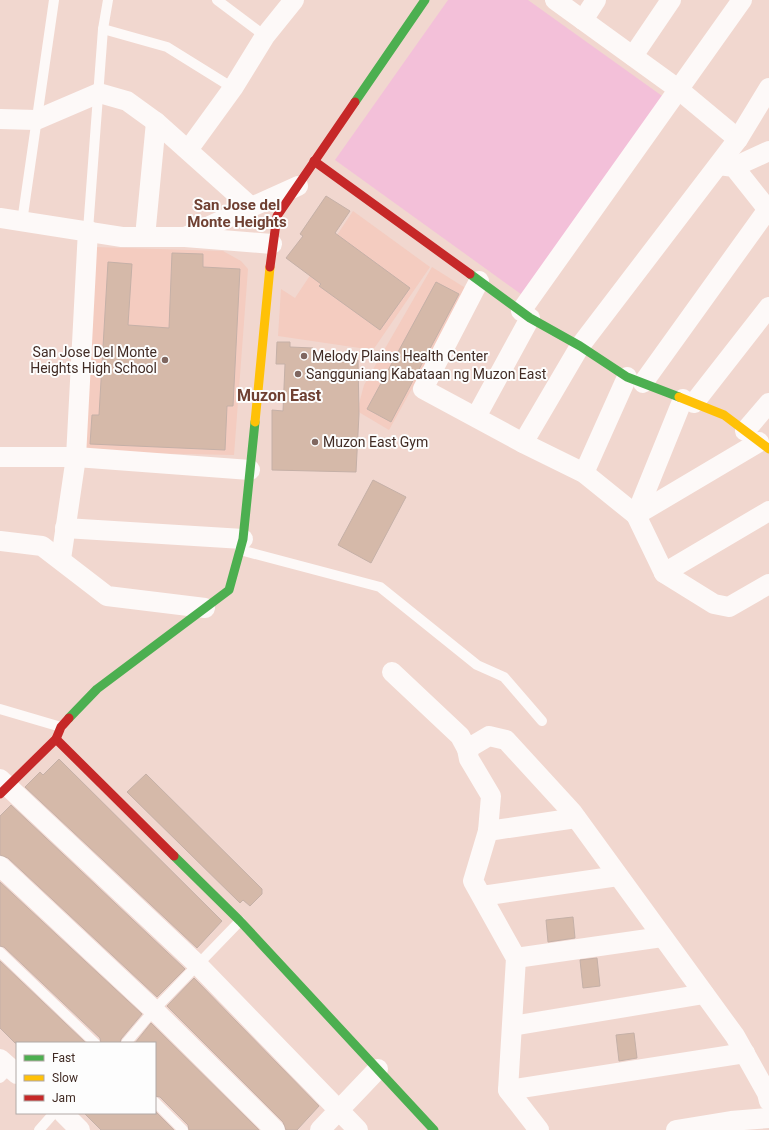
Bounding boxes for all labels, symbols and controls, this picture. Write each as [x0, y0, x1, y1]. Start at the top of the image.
district label: San Jose del Monte Heights [187, 196, 287, 231]
place label: San Jose Del Monte Heights High School [30, 344, 157, 376]
place label: Melody Plains Health Center [312, 348, 488, 364]
marker: Melody Plains Health Center [299, 351, 309, 361]
marker: San Jose Del Monte Heights High School [160, 355, 170, 365]
place label: Sangguniang Kabataan ng Muzon East [306, 366, 547, 382]
marker: Sangguniang Kabataan ng Muzon East [293, 369, 303, 379]
district label: Muzon East [237, 386, 322, 405]
place label: Muzon East Gym [323, 434, 428, 450]
marker: Muzon East Gym [310, 437, 320, 447]
legend [16, 1042, 156, 1114]
text: Fast [52, 1051, 75, 1065]
text: Slow [52, 1071, 78, 1085]
text: Jam [52, 1091, 76, 1105]

